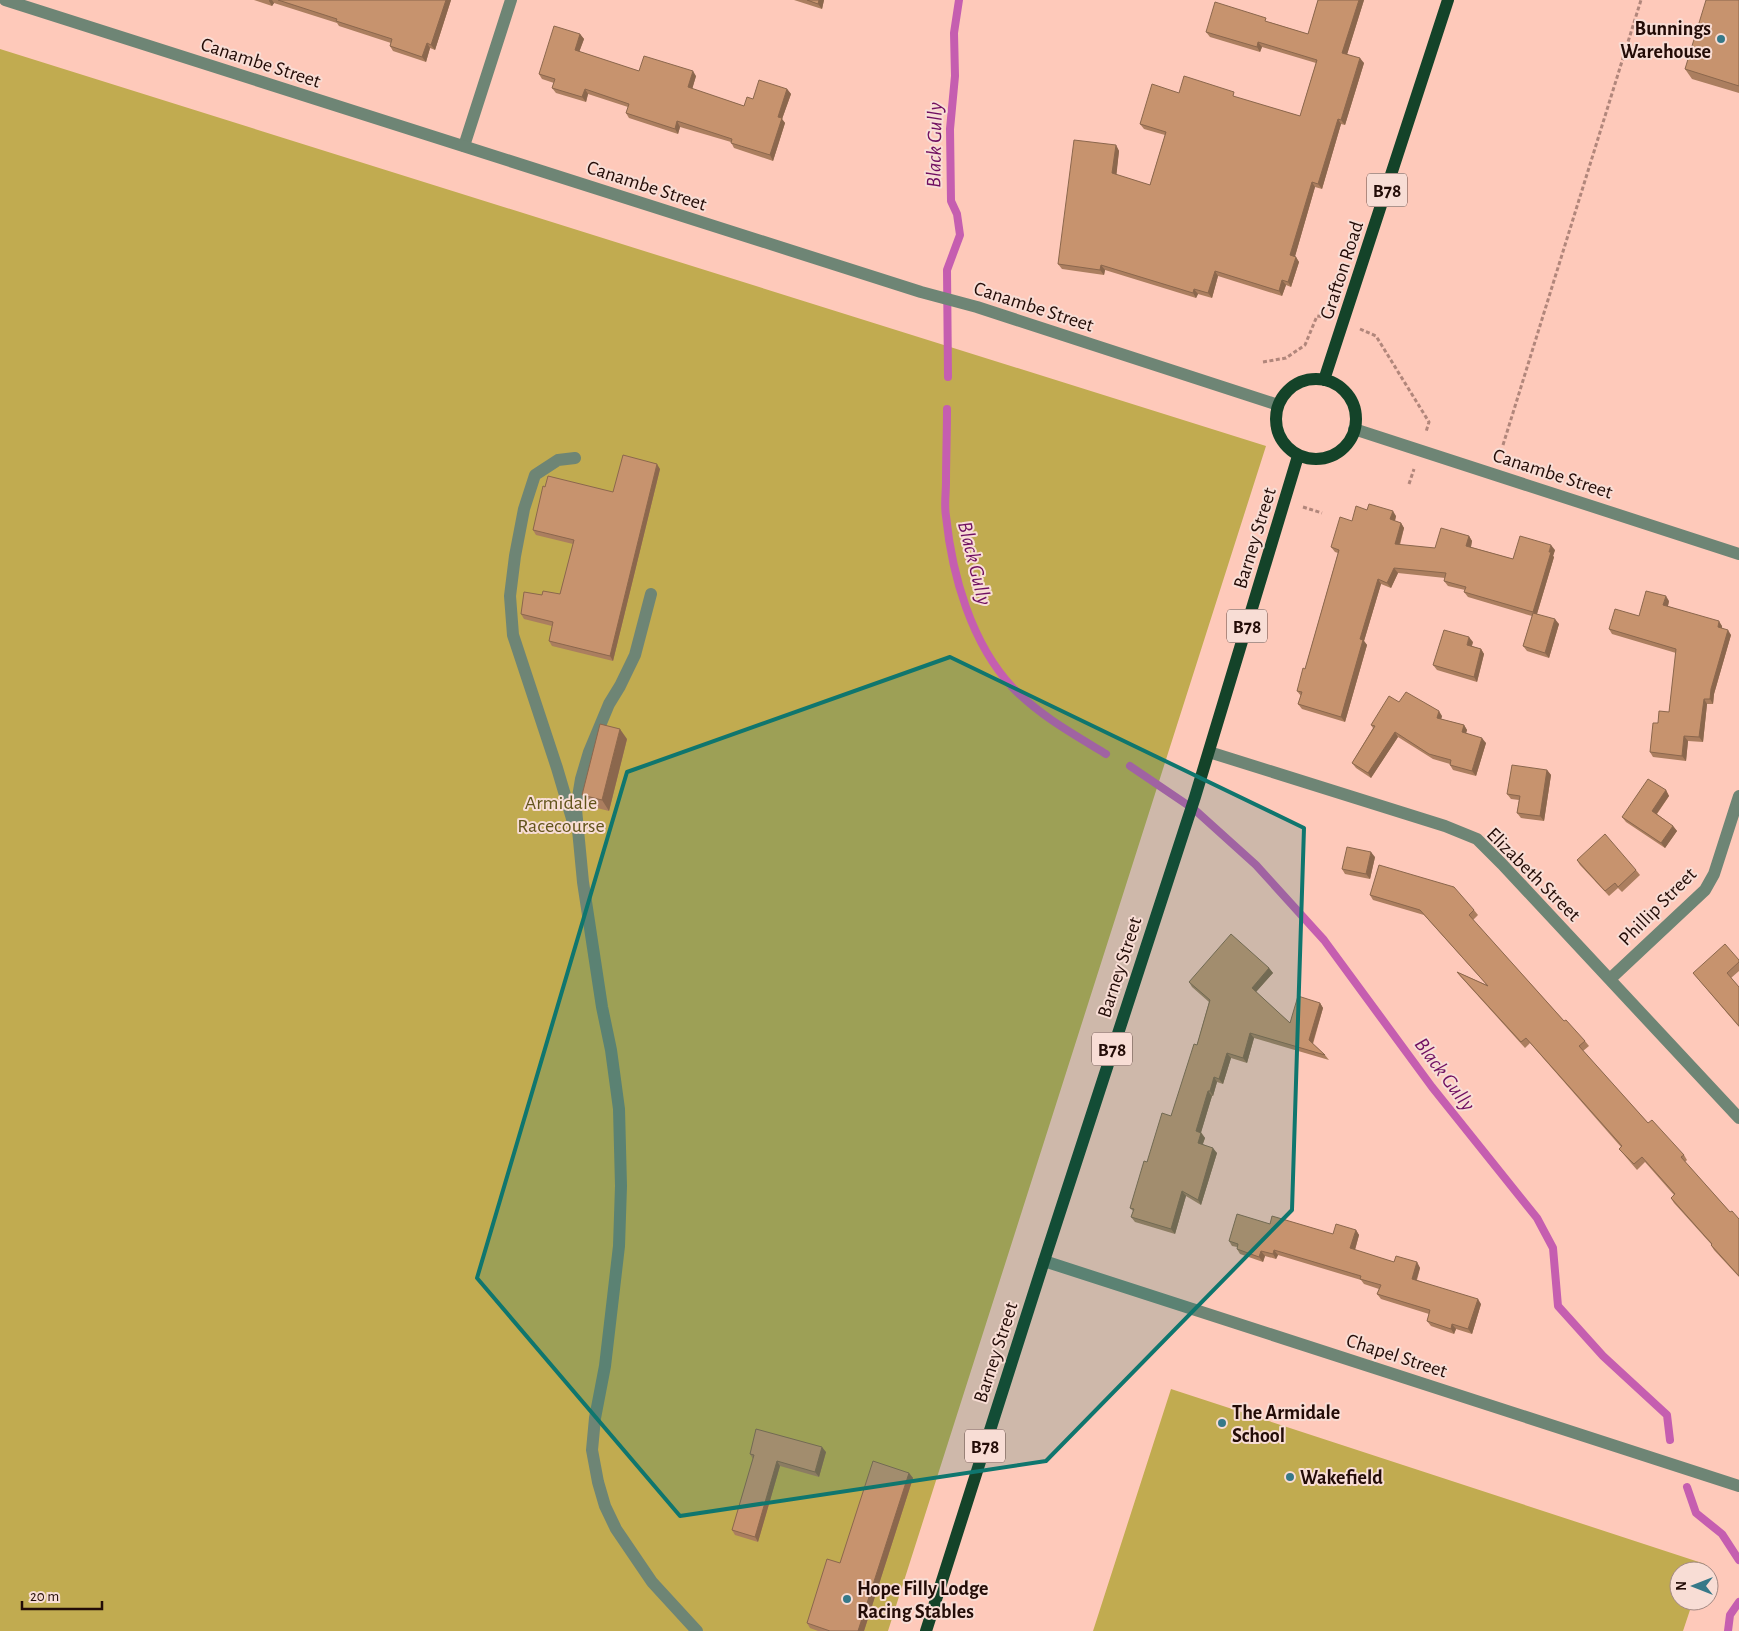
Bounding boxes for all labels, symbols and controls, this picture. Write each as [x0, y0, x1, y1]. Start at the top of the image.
place label: Bunnings Warehouse [1620, 19, 1711, 62]
marker: Bunnings Warehouse [1715, 33, 1727, 45]
street label: Canambe Street [198, 34, 324, 92]
water label: Black Gully [923, 102, 946, 188]
street label: Canambe Street [584, 157, 710, 215]
road number: B78 [1367, 174, 1407, 206]
street label: Grafton Road [1317, 219, 1367, 322]
street label: Canambe Street [971, 278, 1097, 336]
street label: Canambe Street [1490, 445, 1616, 503]
street label: Barney Street [1230, 485, 1280, 591]
water label: Black Gully [954, 519, 995, 607]
road number: B78 [1227, 610, 1267, 642]
park label: Armidale Racecourse [517, 793, 605, 836]
street label: Elizabeth Street [1483, 824, 1584, 926]
street label: Phillip Street [1615, 864, 1701, 949]
street label: Barney Street [1094, 914, 1146, 1020]
road number: B78 [1092, 1032, 1132, 1066]
water label: Black Gully [1410, 1034, 1479, 1115]
street label: Barney Street [970, 1299, 1022, 1405]
street label: Chapel Street [1344, 1330, 1450, 1382]
place label: The Armidale School [1232, 1403, 1340, 1446]
marker: The Armidale School [1216, 1417, 1228, 1429]
road number: B78 [965, 1430, 1005, 1462]
place label: Wakefield [1300, 1468, 1383, 1488]
marker: Wakefield [1284, 1471, 1296, 1483]
north arrow [1669, 1561, 1719, 1611]
scale bar [22, 1578, 102, 1610]
place label: Hope Filly Lodge Racing Stables [857, 1579, 988, 1622]
text: N [1675, 1581, 1689, 1591]
text: 20 m [30, 1589, 59, 1604]
marker: Hope Filly Lodge Racing Stables [841, 1593, 853, 1605]

